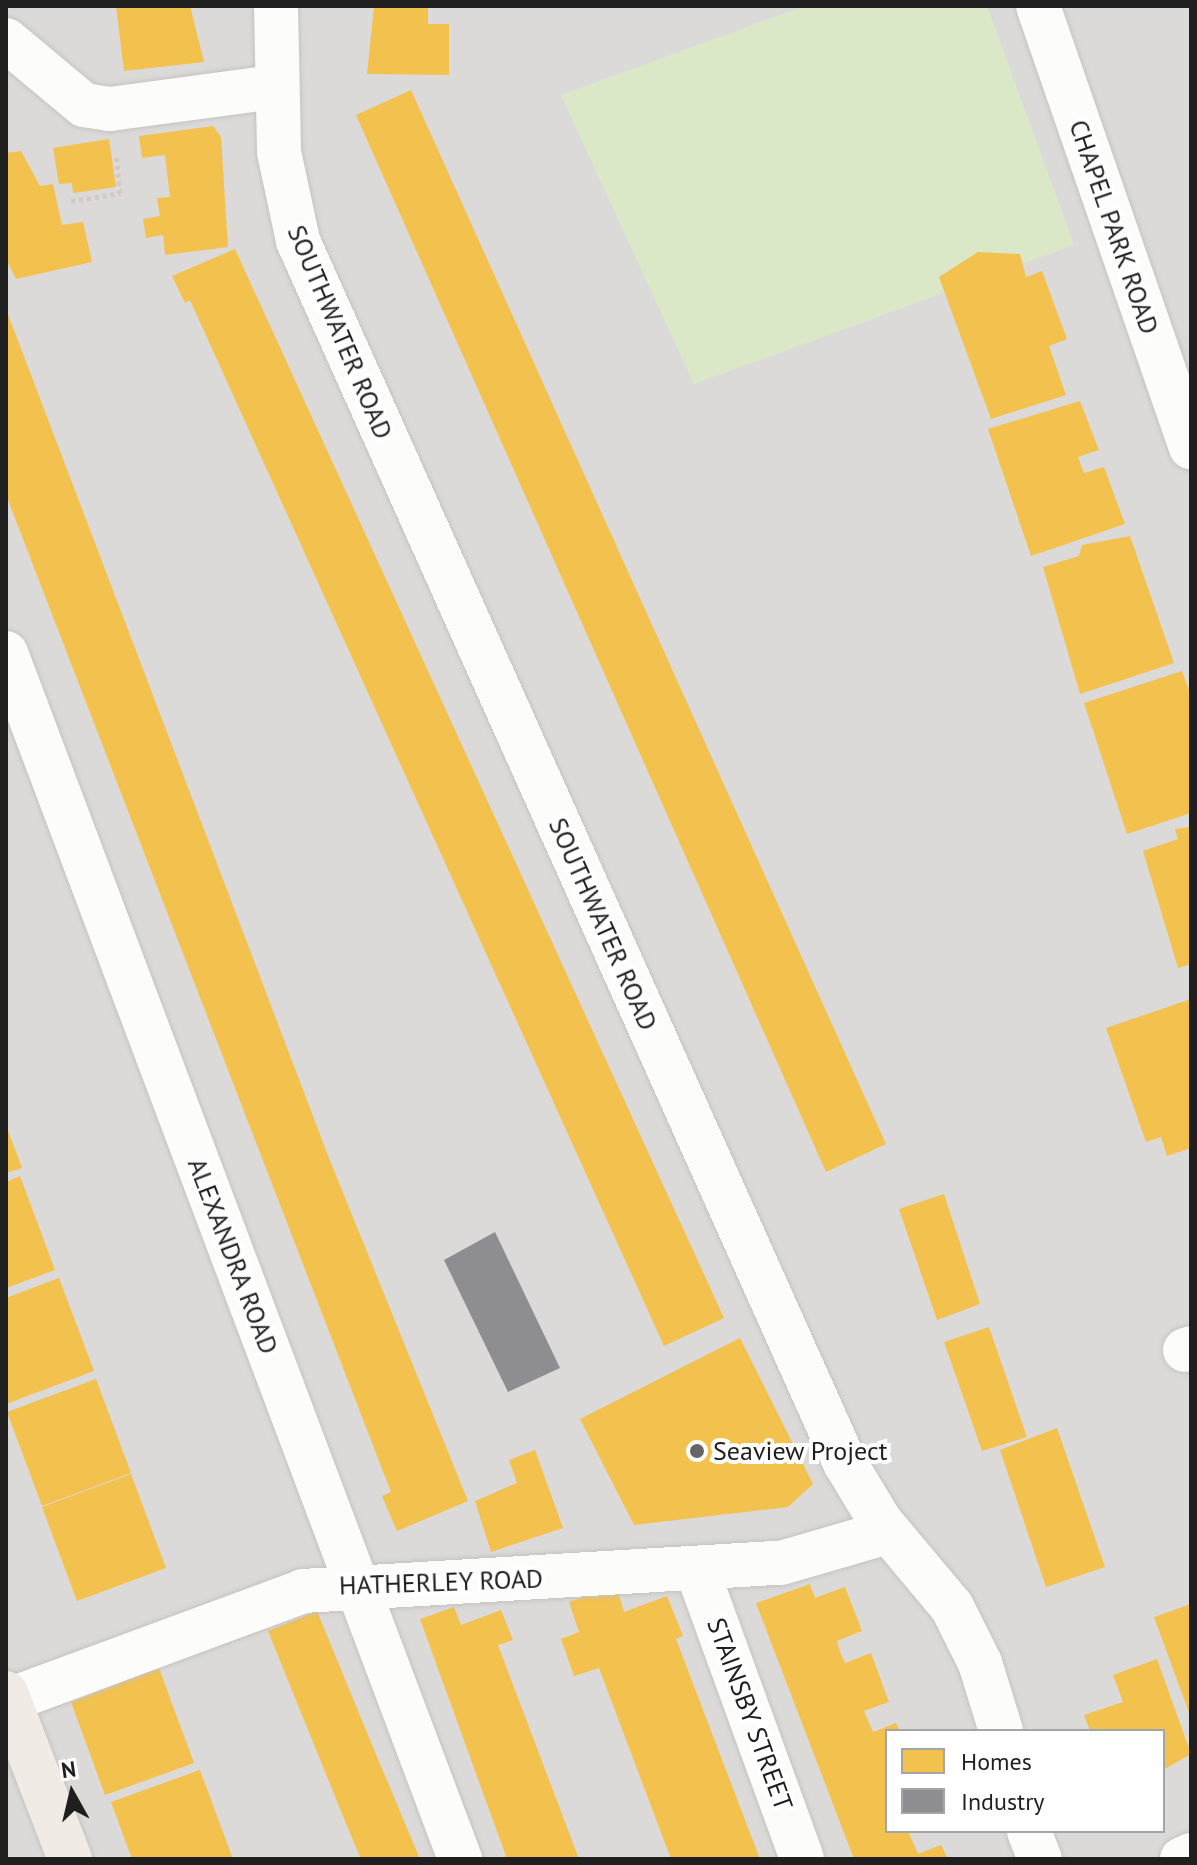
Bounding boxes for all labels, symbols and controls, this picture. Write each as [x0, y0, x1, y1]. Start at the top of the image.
street label: CHAPEL PARK ROAD [1062, 115, 1166, 339]
street label: SOUTHWATER ROAD [281, 220, 399, 444]
street label: SOUTHWATER ROAD [542, 813, 664, 1035]
street label: ALEXANDRA ROAD [181, 1153, 285, 1359]
place label: Seaview Project [713, 1435, 888, 1467]
marker: Seaview Project [688, 1442, 706, 1460]
street label: HATHERLEY ROAD [338, 1563, 544, 1601]
street label: STAINSBY STREET [701, 1613, 799, 1815]
legend [885, 1729, 1165, 1833]
text: Homes [961, 1746, 1032, 1777]
north arrow [32, 1753, 112, 1833]
text: N [60, 1754, 78, 1784]
text: Industry [961, 1786, 1045, 1817]

